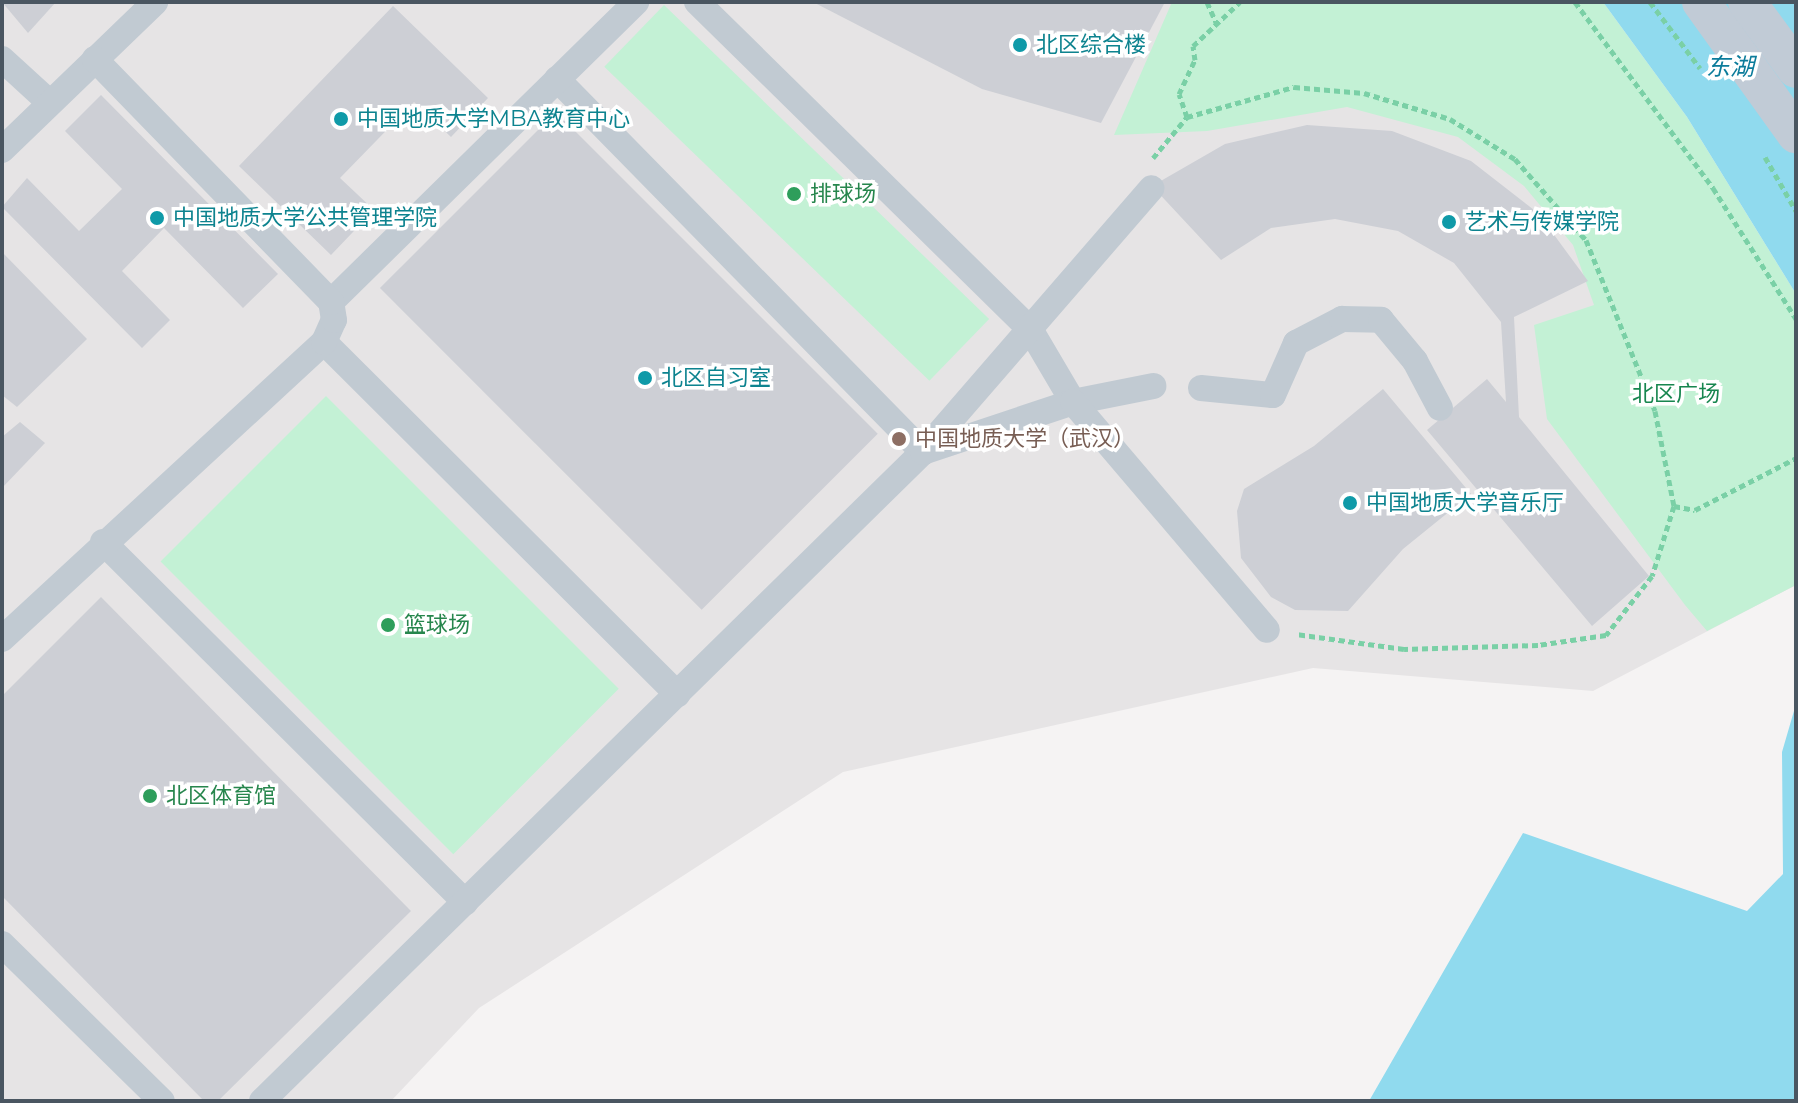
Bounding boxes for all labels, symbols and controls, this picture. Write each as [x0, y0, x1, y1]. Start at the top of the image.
place label: 北区综合楼 [1036, 32, 1146, 58]
marker: 北区综合楼 [1011, 36, 1029, 54]
water label: 东湖 [1706, 53, 1754, 81]
place label: 中国地质大学MBA教育中心 [357, 106, 630, 132]
marker: 中国地质大学MBA教育中心 [332, 110, 350, 128]
place label: 排球场 [810, 181, 876, 207]
marker: 排球场 [785, 185, 803, 203]
place label: 中国地质大学公共管理学院 [173, 205, 437, 231]
marker: 中国地质大学公共管理学院 [148, 209, 166, 227]
place label: 艺术与传媒学院 [1465, 209, 1619, 235]
marker: 艺术与传媒学院 [1440, 213, 1458, 231]
place label: 北区自习室 [661, 365, 771, 391]
marker: 北区自习室 [636, 369, 654, 387]
park label: 北区广场 [1632, 381, 1720, 407]
place label: 中国地质大学（武汉） [915, 426, 1135, 452]
marker: 中国地质大学（武汉） [890, 430, 908, 448]
place label: 中国地质大学音乐厅 [1366, 490, 1564, 516]
marker: 中国地质大学音乐厅 [1341, 494, 1359, 512]
place label: 篮球场 [404, 612, 470, 638]
marker: 篮球场 [379, 616, 397, 634]
place label: 北区体育馆 [166, 783, 276, 809]
marker: 北区体育馆 [141, 787, 159, 805]

